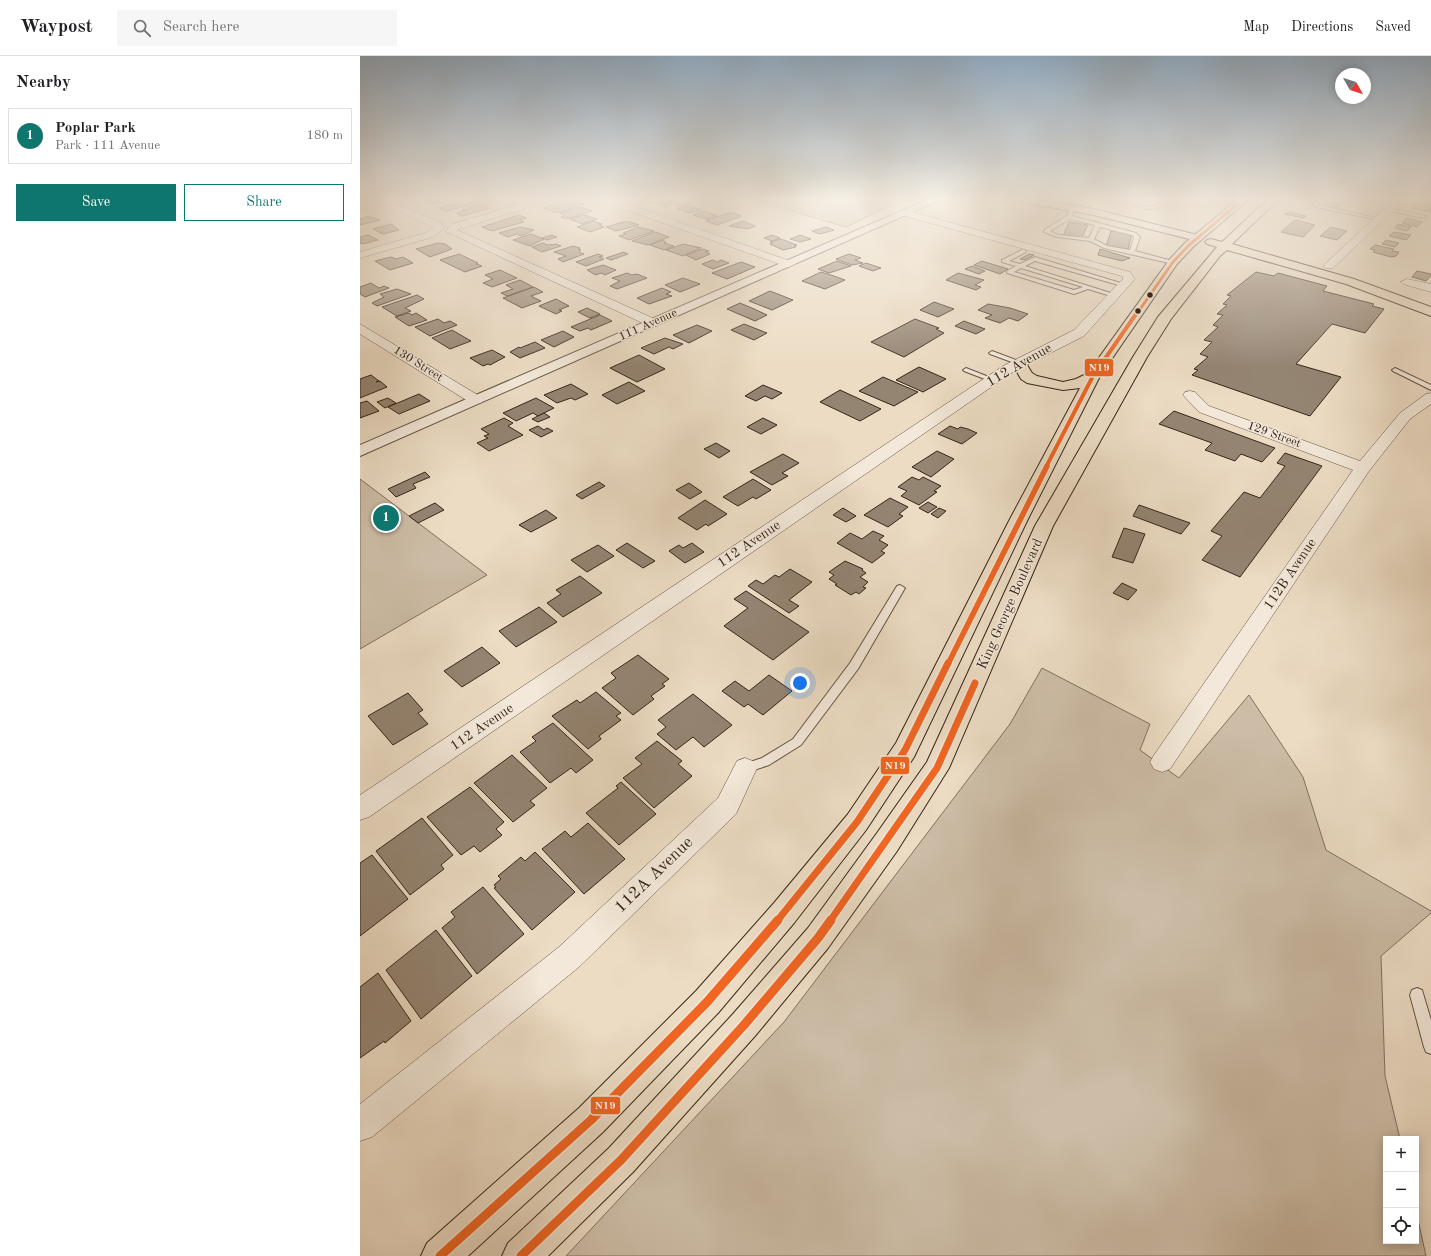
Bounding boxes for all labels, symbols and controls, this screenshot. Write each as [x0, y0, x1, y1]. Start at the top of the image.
search box [117, 10, 397, 46]
icon: search [131, 17, 153, 39]
text: Waypost [20, 18, 93, 37]
text: Search here [163, 20, 239, 35]
text: Map [1243, 20, 1269, 34]
text: Directions [1291, 20, 1353, 34]
text: Saved [1375, 20, 1411, 34]
north arrow [1335, 68, 1371, 104]
text: Nearby [16, 74, 71, 91]
text: Poplar Park [55, 121, 136, 136]
text: 1 [26, 129, 34, 142]
text: 180 m [306, 129, 343, 142]
text: Park · 111 Avenue [55, 139, 160, 152]
button: Save [16, 184, 176, 221]
button: Share [184, 184, 344, 221]
unlabelled marker [1145, 290, 1155, 300]
unlabelled marker [1133, 306, 1143, 316]
street label: 111 Avenue [617, 307, 679, 343]
street label: 112 Avenue [984, 341, 1054, 389]
street label: 130 Street [391, 344, 445, 384]
line badge: N19 [1084, 358, 1114, 377]
text: N19 [1088, 363, 1110, 374]
street label: 129 Street [1246, 420, 1302, 450]
pin: 1 [373, 503, 399, 533]
street label: 112 Avenue [715, 518, 783, 570]
street label: King George Boulevard [975, 536, 1045, 672]
street label: 112B Avenue [1261, 536, 1319, 612]
your location [790, 673, 810, 693]
street label: 112 Avenue [448, 701, 516, 753]
line badge: N19 [880, 756, 910, 775]
text: N19 [884, 761, 906, 772]
street label: 112A Avenue [612, 834, 696, 916]
line badge: N19 [590, 1096, 621, 1115]
text: N19 [594, 1101, 616, 1112]
map controls [1383, 1136, 1419, 1244]
button: + [1383, 1136, 1419, 1172]
button: − [1383, 1172, 1419, 1208]
button: locate [1383, 1208, 1419, 1244]

